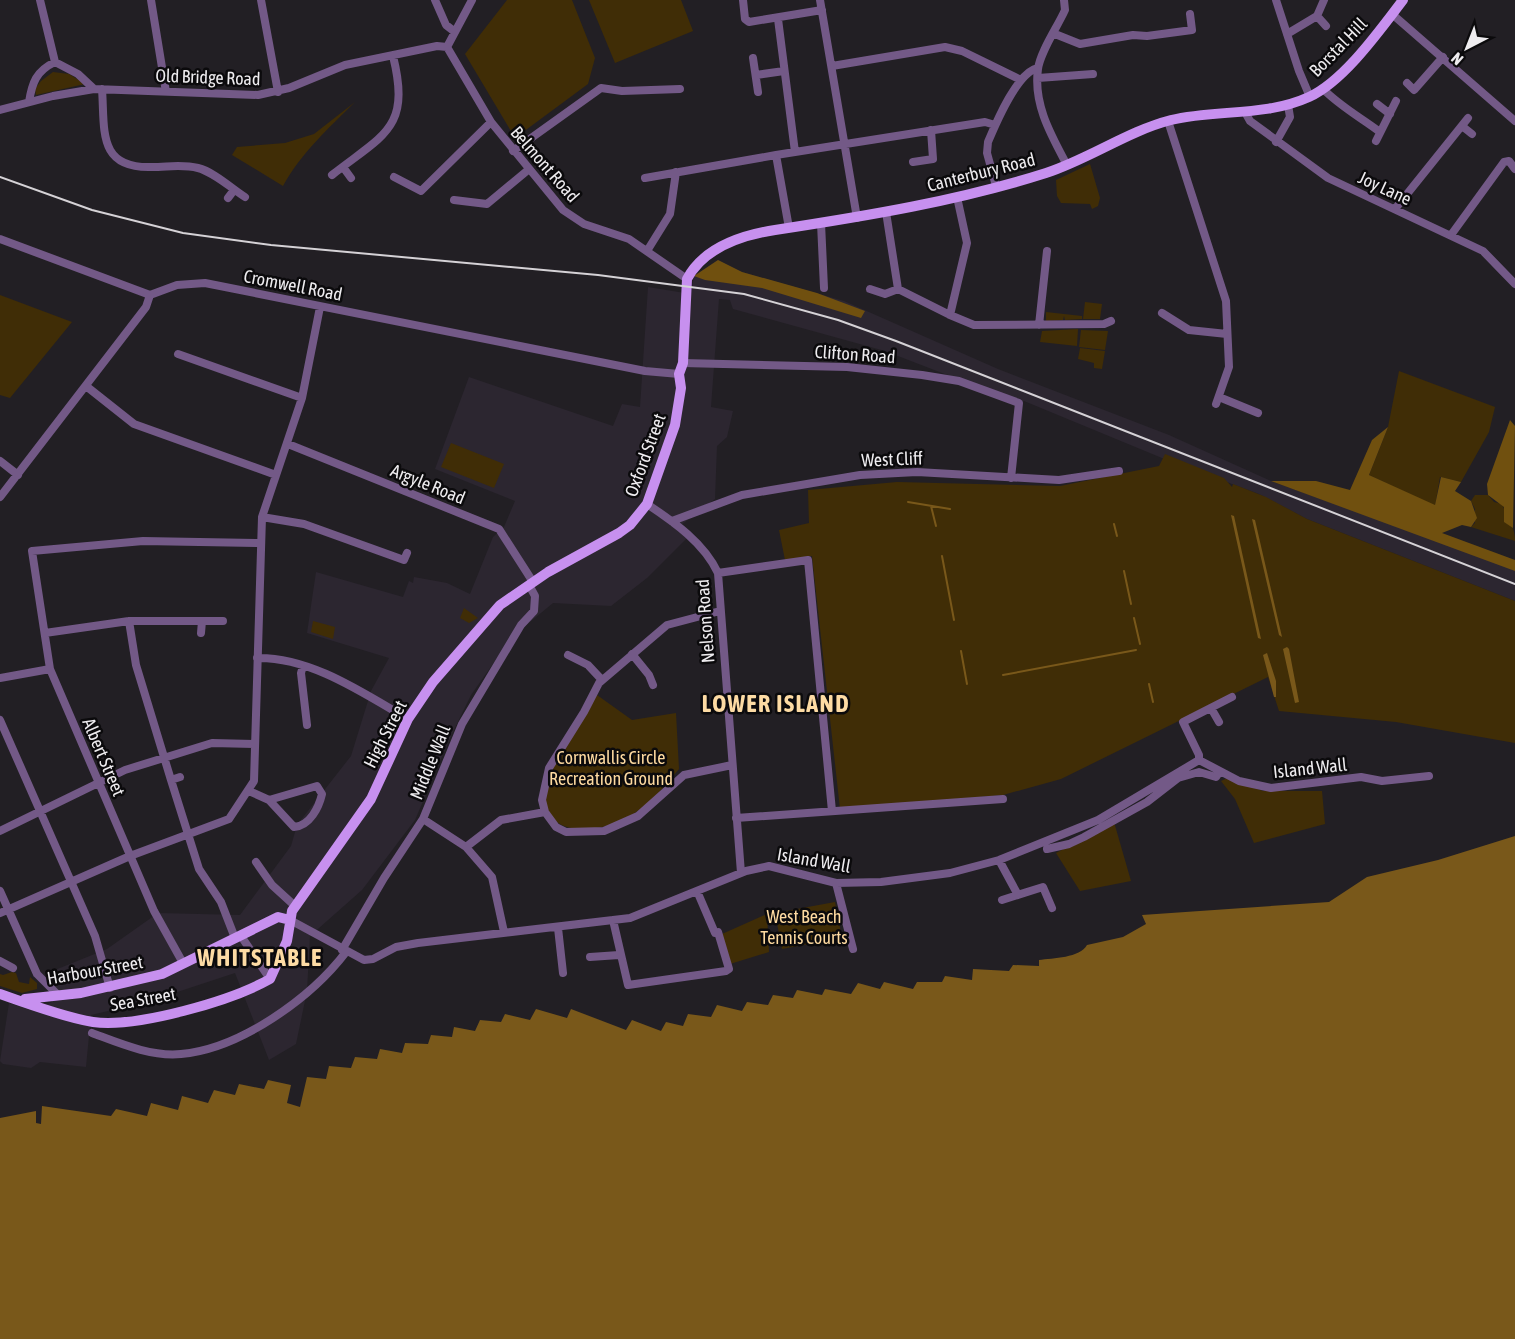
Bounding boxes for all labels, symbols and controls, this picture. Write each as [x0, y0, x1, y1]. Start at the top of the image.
street label: Borstal Hill [1305, 13, 1371, 81]
north arrow [1437, 18, 1497, 78]
text: N [1447, 49, 1466, 69]
street label: Old Bridge Road [155, 65, 261, 89]
street label: Belmont Road [506, 122, 584, 206]
street label: Canterbury Road [925, 148, 1037, 196]
street label: Joy Lane [1355, 167, 1415, 209]
street label: Cromwell Road [242, 265, 344, 305]
street label: Clifton Road [814, 341, 896, 367]
street label: Oxford Street [620, 411, 670, 499]
street label: West Cliff [861, 447, 923, 471]
street label: Argyle Road [388, 460, 468, 508]
street label: Nelson Road [692, 578, 718, 664]
district label: LOWER ISLAND [702, 690, 850, 717]
street label: High Street [359, 697, 411, 771]
street label: Albert Street [78, 715, 130, 799]
street label: Middle Wall [405, 721, 455, 803]
park label: Cornwallis Circle Recreation Ground [549, 747, 673, 789]
street label: Island Wall [1272, 754, 1348, 782]
street label: Island Wall [776, 843, 853, 877]
park label: West Beach Tennis Courts [760, 906, 848, 948]
district label: WHITSTABLE [196, 944, 323, 971]
street label: Harbour Street [45, 951, 145, 989]
street label: Sea Street [109, 983, 177, 1015]

